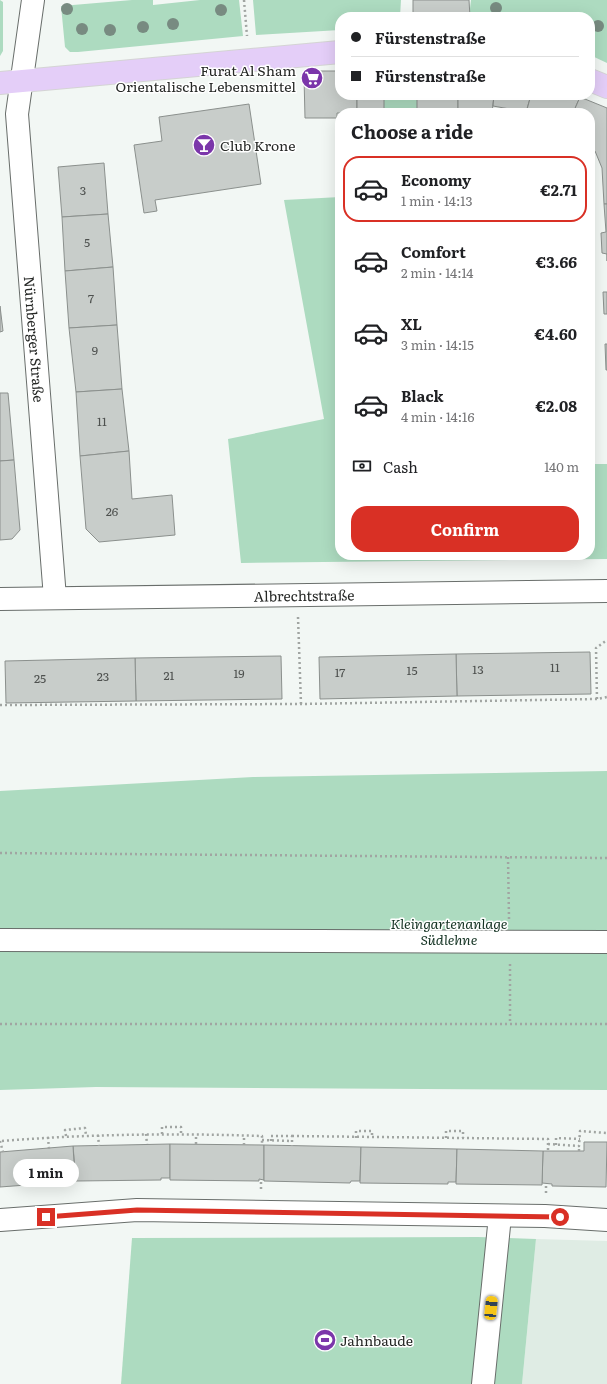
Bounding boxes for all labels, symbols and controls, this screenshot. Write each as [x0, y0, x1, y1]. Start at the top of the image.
text: Fürstenstraße [375, 26, 486, 49]
place label: Furat Al Sham Orientalische Lebensmittel [116, 60, 296, 96]
text: Fürstenstraße [375, 64, 486, 87]
supermarket icon: Furat Al Sham Orientalische Lebensmittel [299, 65, 325, 91]
text: Choose a ride [351, 118, 473, 145]
bar icon: Club Krone [191, 132, 217, 158]
place label: Club Krone [220, 135, 296, 155]
text: Economy [401, 168, 471, 191]
icon: car [353, 171, 389, 207]
text: €2.71 [540, 178, 577, 201]
house number: 3 [80, 181, 86, 199]
text: 1 min · 14:13 [401, 191, 473, 210]
house number: 5 [84, 233, 90, 251]
text: Comfort [401, 240, 466, 263]
icon: car [353, 243, 389, 279]
text: €3.66 [536, 250, 577, 273]
text: 2 min · 14:14 [401, 263, 473, 282]
street label: Nürnberger Straße [20, 275, 50, 403]
house number: 7 [88, 289, 94, 307]
text: XL [401, 312, 422, 335]
icon: car [353, 315, 389, 351]
text: €4.60 [535, 322, 577, 345]
text: 3 min · 14:15 [401, 335, 474, 354]
house number: 9 [92, 341, 98, 359]
text: Black [401, 384, 444, 407]
icon: car [353, 387, 389, 423]
text: €2.08 [535, 394, 577, 417]
text: 4 min · 14:16 [401, 407, 474, 426]
house number: 11 [97, 412, 107, 430]
icon: cash [351, 455, 373, 477]
text: Cash [383, 455, 418, 478]
text: 140 m [544, 457, 579, 476]
house number: 26 [106, 502, 119, 520]
button: Confirm [351, 506, 579, 552]
street label: Albrechtstraße [253, 584, 354, 606]
house number: 11 [550, 658, 560, 676]
house number: 13 [472, 660, 484, 678]
house number: 15 [407, 661, 417, 679]
house number: 17 [335, 663, 345, 681]
house number: 19 [233, 664, 245, 682]
house number: 21 [164, 666, 175, 684]
house number: 23 [97, 667, 109, 685]
house number: 25 [34, 669, 46, 687]
park label: Kleingartenanlage Südlehne [391, 913, 508, 949]
callout: 1 min [13, 1159, 79, 1187]
text: 1 min [29, 1163, 63, 1182]
route end [37, 1208, 55, 1226]
route start [551, 1208, 569, 1226]
car [484, 1295, 498, 1321]
sports icon: Jahnbaude [312, 1327, 338, 1353]
place label: Jahnbaude [340, 1330, 413, 1350]

